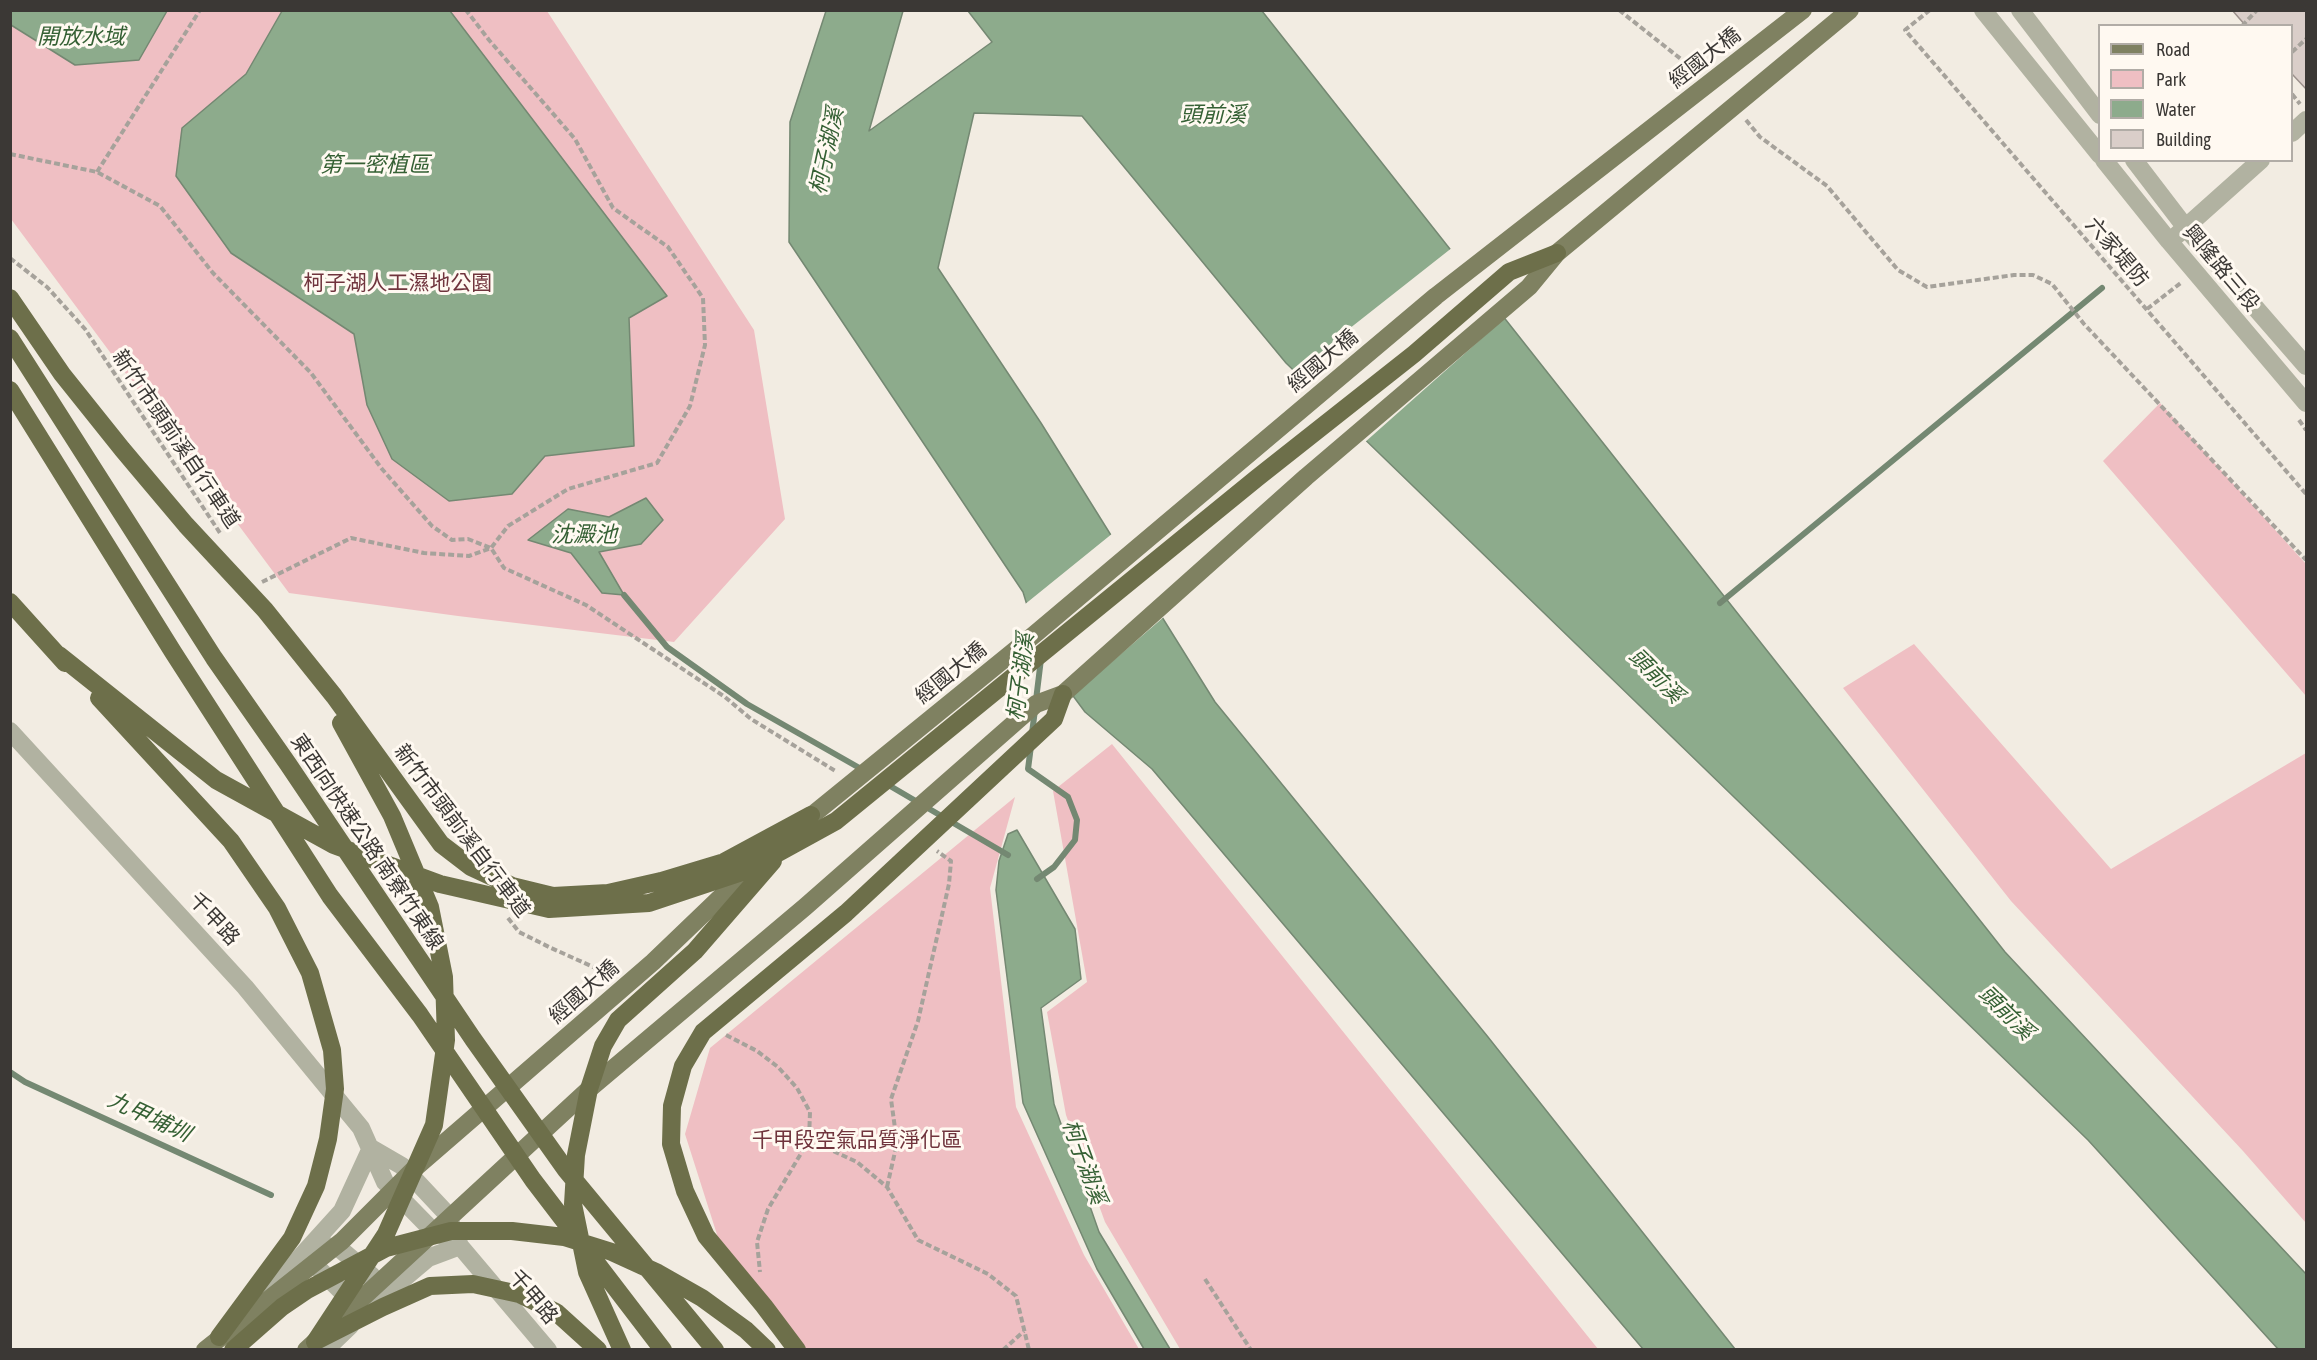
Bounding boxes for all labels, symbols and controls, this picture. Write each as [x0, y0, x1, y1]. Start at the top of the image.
street label: 經國大橋 [1664, 22, 1746, 94]
water label: 開放水域 [37, 24, 125, 50]
legend [2098, 24, 2293, 162]
text: Road [2156, 39, 2190, 60]
text: Park [2156, 69, 2186, 90]
text: Water [2156, 99, 2195, 120]
water label: 頭前溪 [1180, 102, 1246, 128]
water label: 柯子湖溪 [805, 105, 849, 197]
text: Building [2156, 129, 2211, 150]
water label: 第一密植區 [320, 152, 430, 178]
street label: 六家堤防 [2080, 212, 2154, 292]
street label: 興隆路三段 [2178, 220, 2264, 316]
park label: 柯子湖人工濕地公園 [304, 270, 492, 296]
street label: 經國大橋 [1283, 324, 1363, 398]
street label: 新竹市頭前溪自行車道 [107, 345, 245, 533]
water label: 沈澱池 [551, 522, 617, 548]
water label: 柯子湖溪 [1003, 632, 1039, 722]
street label: 經國大橋 [910, 637, 992, 709]
water label: 頭前溪 [1623, 643, 1689, 709]
street label: 東西向快速公路 南寮竹東線 [285, 729, 449, 955]
street label: 新竹市頭前溪自行車道 [389, 740, 535, 922]
street label: 千甲路 [183, 887, 245, 951]
street label: 經國大橋 [544, 955, 624, 1029]
water label: 頭前溪 [1973, 981, 2039, 1045]
water label: 九甲埔圳 [104, 1086, 194, 1148]
water label: 柯子湖溪 [1057, 1116, 1111, 1208]
park label: 千甲段空氣品質淨化區 [752, 1127, 962, 1153]
street label: 千甲路 [503, 1265, 563, 1329]

